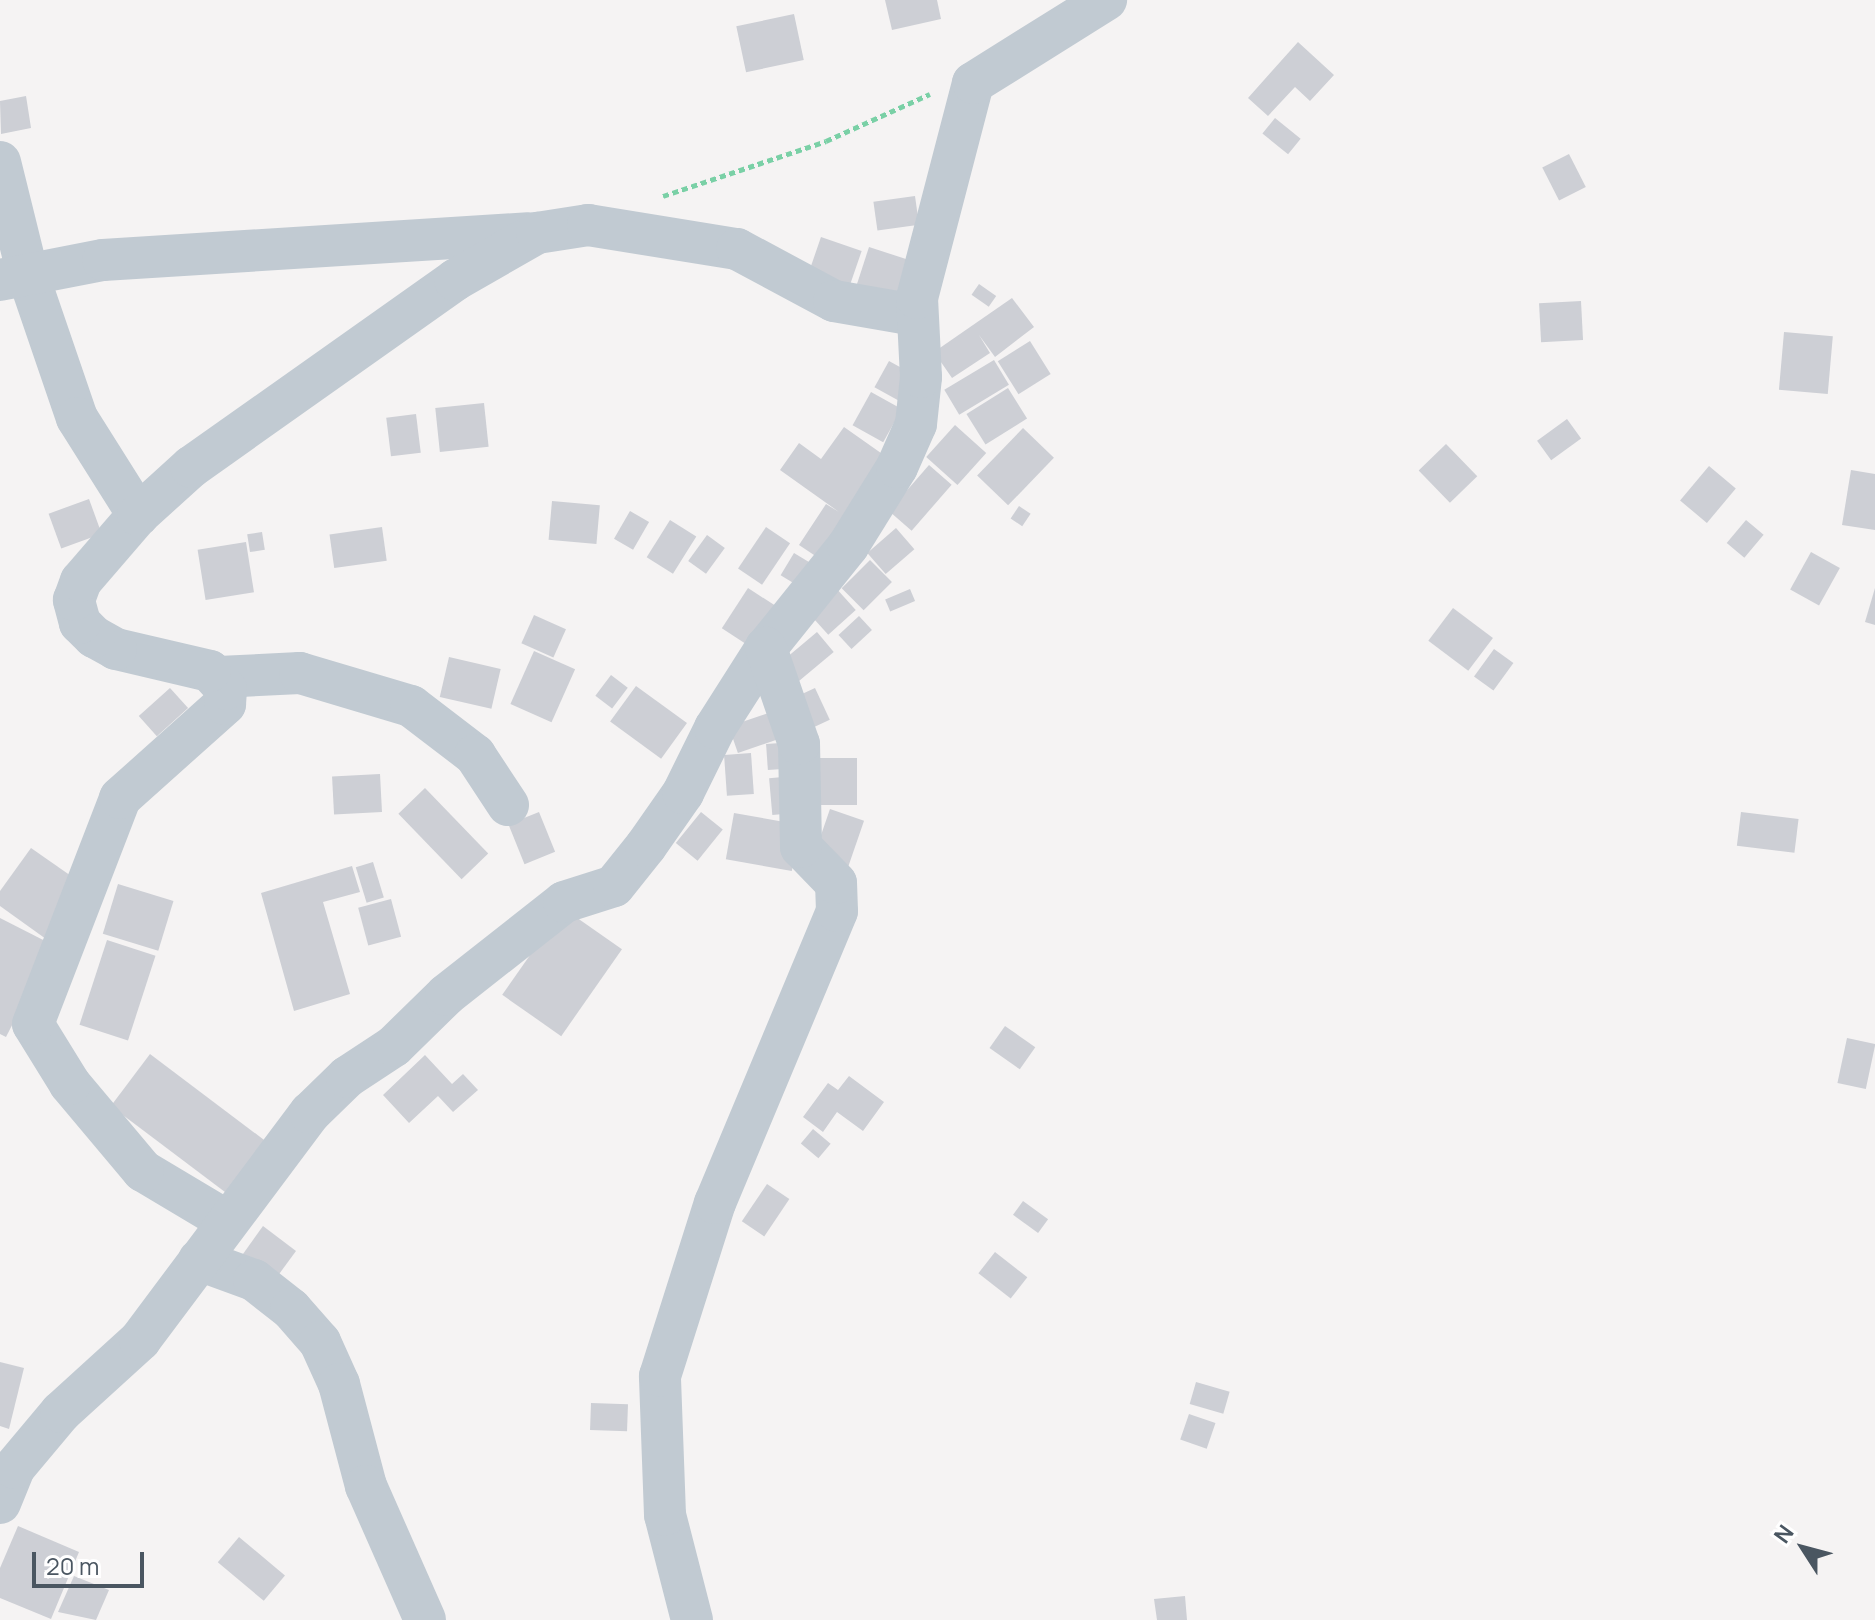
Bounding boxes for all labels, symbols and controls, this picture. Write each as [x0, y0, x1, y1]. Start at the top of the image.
north arrow [1763, 1508, 1843, 1588]
text: N [1767, 1519, 1800, 1549]
scale bar [36, 1536, 148, 1586]
text: 20 m [46, 1549, 99, 1582]

